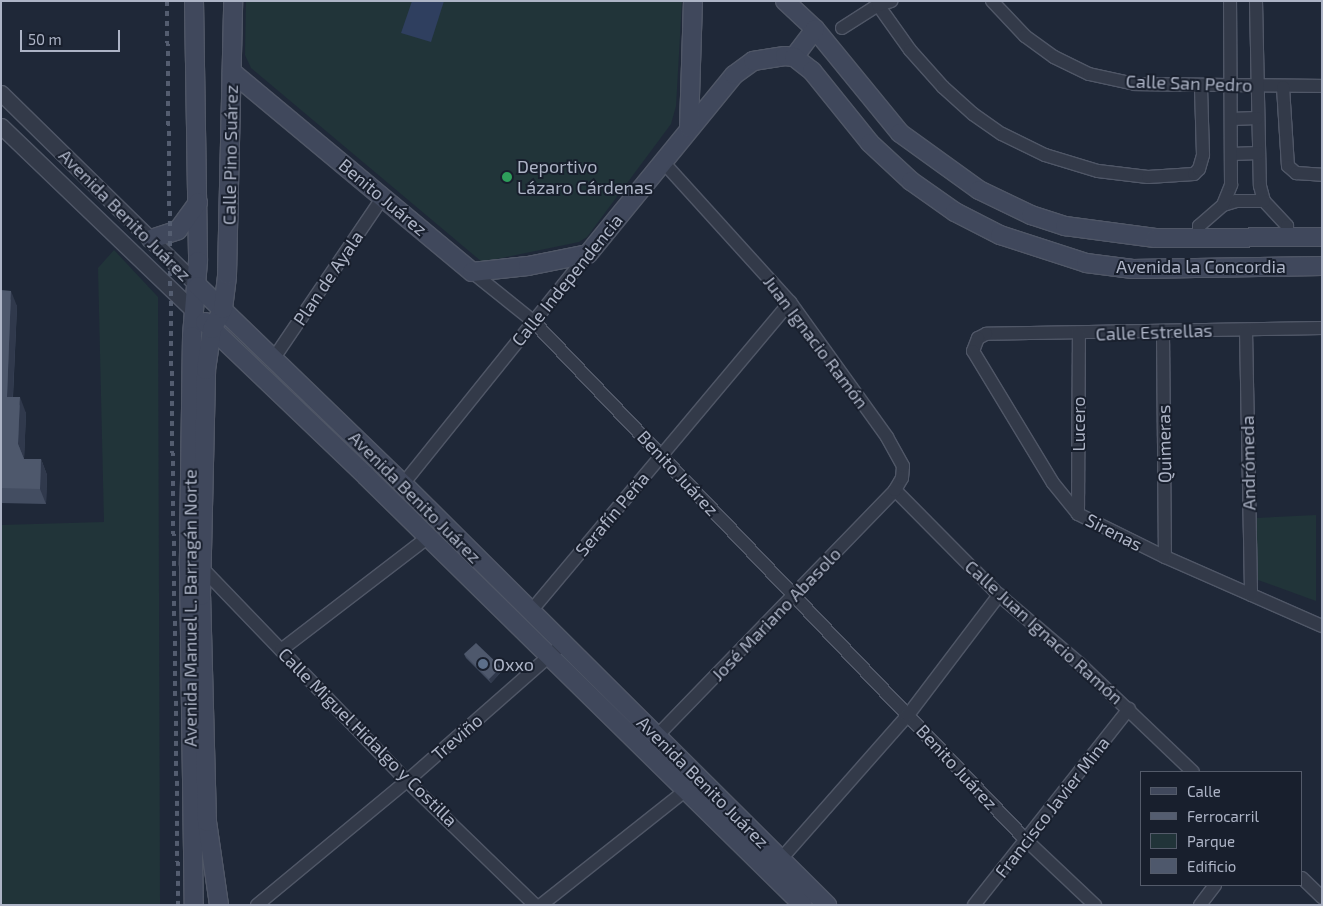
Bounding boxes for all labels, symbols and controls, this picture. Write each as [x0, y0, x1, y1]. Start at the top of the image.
scale bar [22, 20, 122, 52]
text: 50 m [28, 30, 62, 48]
street label: Calle San Pedro [1125, 70, 1253, 96]
street label: Calle Pino Suárez [218, 85, 242, 225]
street label: Avenida Benito Juárez [54, 144, 196, 286]
street label: Benito Juárez [334, 154, 432, 240]
place label: Deportivo Lázaro Cárdenas [517, 156, 653, 198]
marker: Deportivo Lázaro Cárdenas [501, 171, 513, 183]
street label: Calle Independencia [507, 210, 627, 350]
street label: Plan de Ayala [288, 226, 368, 330]
street label: Avenida la Concordia [1116, 255, 1286, 277]
street label: Juan Ignacio Ramón [759, 271, 873, 413]
street label: Calle Estrellas [1095, 319, 1213, 345]
street label: Lucero [1067, 396, 1089, 452]
street label: Quimeras [1153, 405, 1175, 483]
street label: Andrómeda [1236, 415, 1260, 511]
street label: Avenida Benito Juárez [344, 426, 486, 568]
street label: Benito Juárez [633, 426, 723, 520]
street label: Serafín Peña [571, 468, 653, 560]
street label: Avenida Manuel L. Barragán Norte [179, 469, 201, 747]
street label: Sirenas [1082, 509, 1146, 555]
street label: José Mariano Abasolo [707, 543, 845, 685]
street label: Calle Juan Ignacio Ramón [960, 555, 1128, 709]
street label: Calle Miguel Hidalgo y Costilla [274, 643, 462, 831]
place label: Oxxo [493, 653, 534, 675]
marker: Oxxo [477, 658, 489, 670]
street label: Treviño [427, 709, 487, 765]
street label: Avenida Benito Juárez [632, 711, 774, 853]
street label: Benito Juárez [912, 720, 1002, 814]
street label: Francisco Javier Mina [990, 732, 1114, 882]
legend [1140, 771, 1303, 886]
text: Calle [1187, 782, 1221, 800]
text: Ferrocarril [1187, 807, 1259, 825]
text: Parque [1187, 832, 1235, 850]
text: Edificio [1187, 857, 1236, 875]

